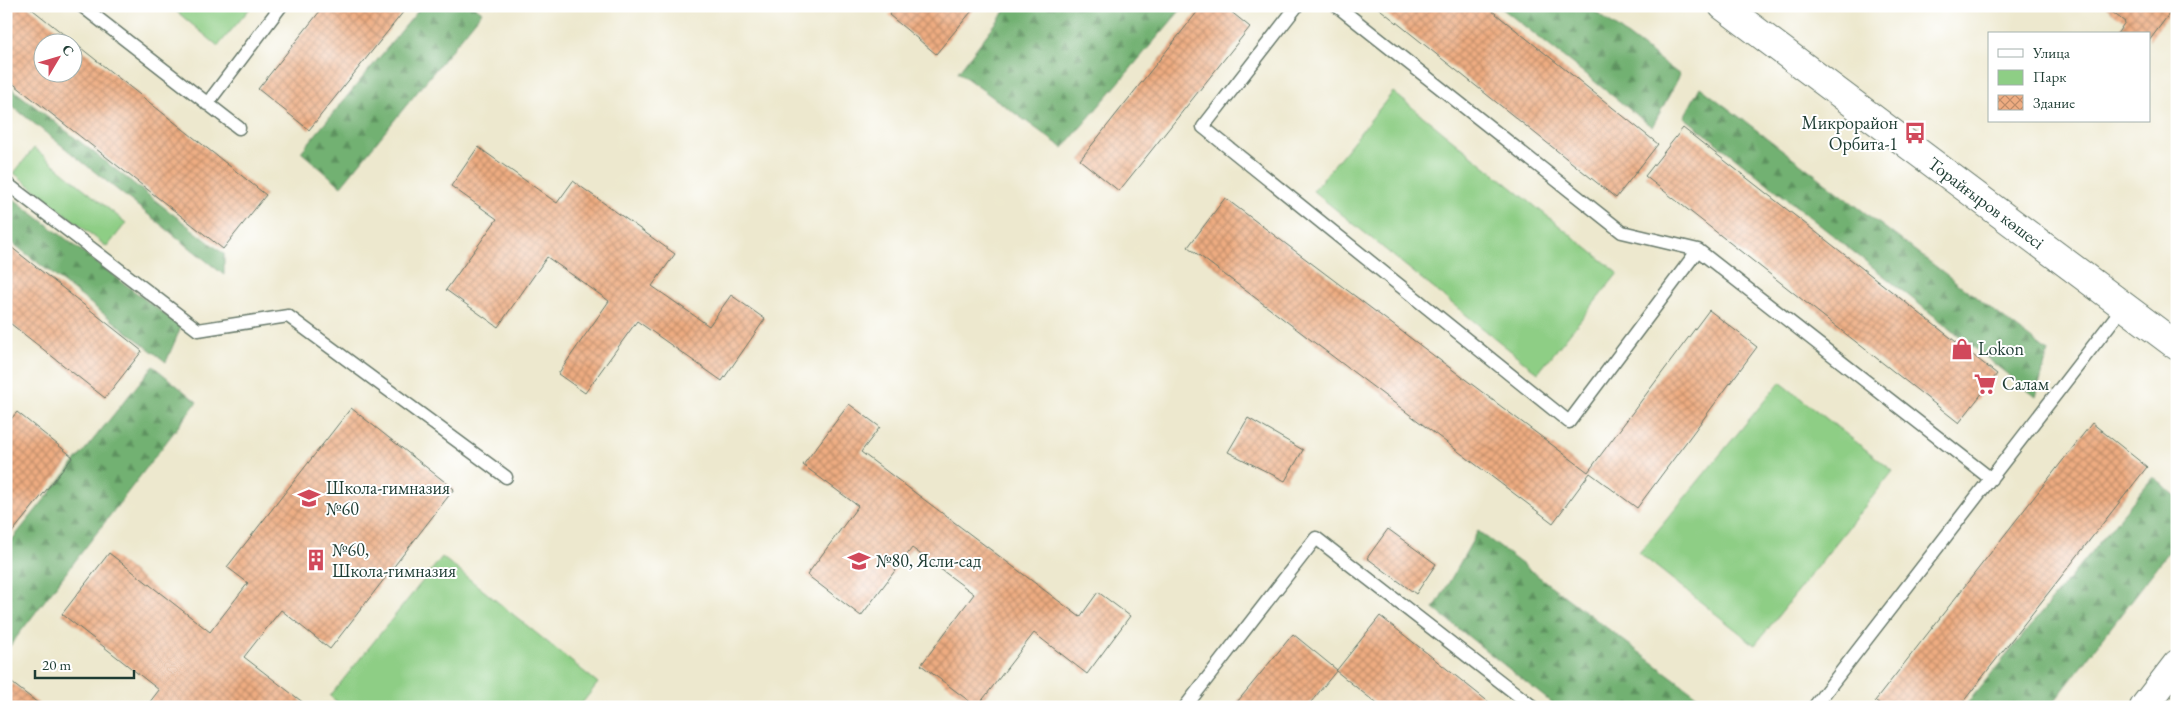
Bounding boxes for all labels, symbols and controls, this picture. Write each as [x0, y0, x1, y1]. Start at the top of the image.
north arrow [32, 32, 82, 82]
legend [1988, 32, 2150, 122]
text: С [58, 41, 78, 60]
text: Улица [2032, 43, 2070, 62]
text: Парк [2033, 67, 2066, 86]
text: Здание [2033, 93, 2075, 112]
place label: Микрорайон Орбита-1 [1801, 111, 1898, 155]
bus stop icon: Микрорайон Орбита-1 [1902, 120, 1928, 146]
street label: Торайғыров көшесі [1924, 151, 2050, 254]
shop icon: Lokon [1949, 336, 1975, 362]
place label: Lokon [1978, 337, 2025, 360]
supermarket icon: Салам [1972, 371, 1998, 397]
place label: Салам [2002, 372, 2050, 395]
place label: Школа-гимназия №60 [326, 476, 450, 520]
school or university icon: Школа-гимназия №60 [296, 485, 322, 511]
place label: №60, Школа-гимназия [332, 538, 456, 582]
building icon: №60, Школа-гимназия [303, 547, 329, 573]
school or university icon: №80, Ясли-сад [846, 548, 872, 574]
place label: №80, Ясли-сад [876, 549, 981, 572]
scale bar [35, 648, 134, 680]
text: 20 m [42, 655, 71, 674]

